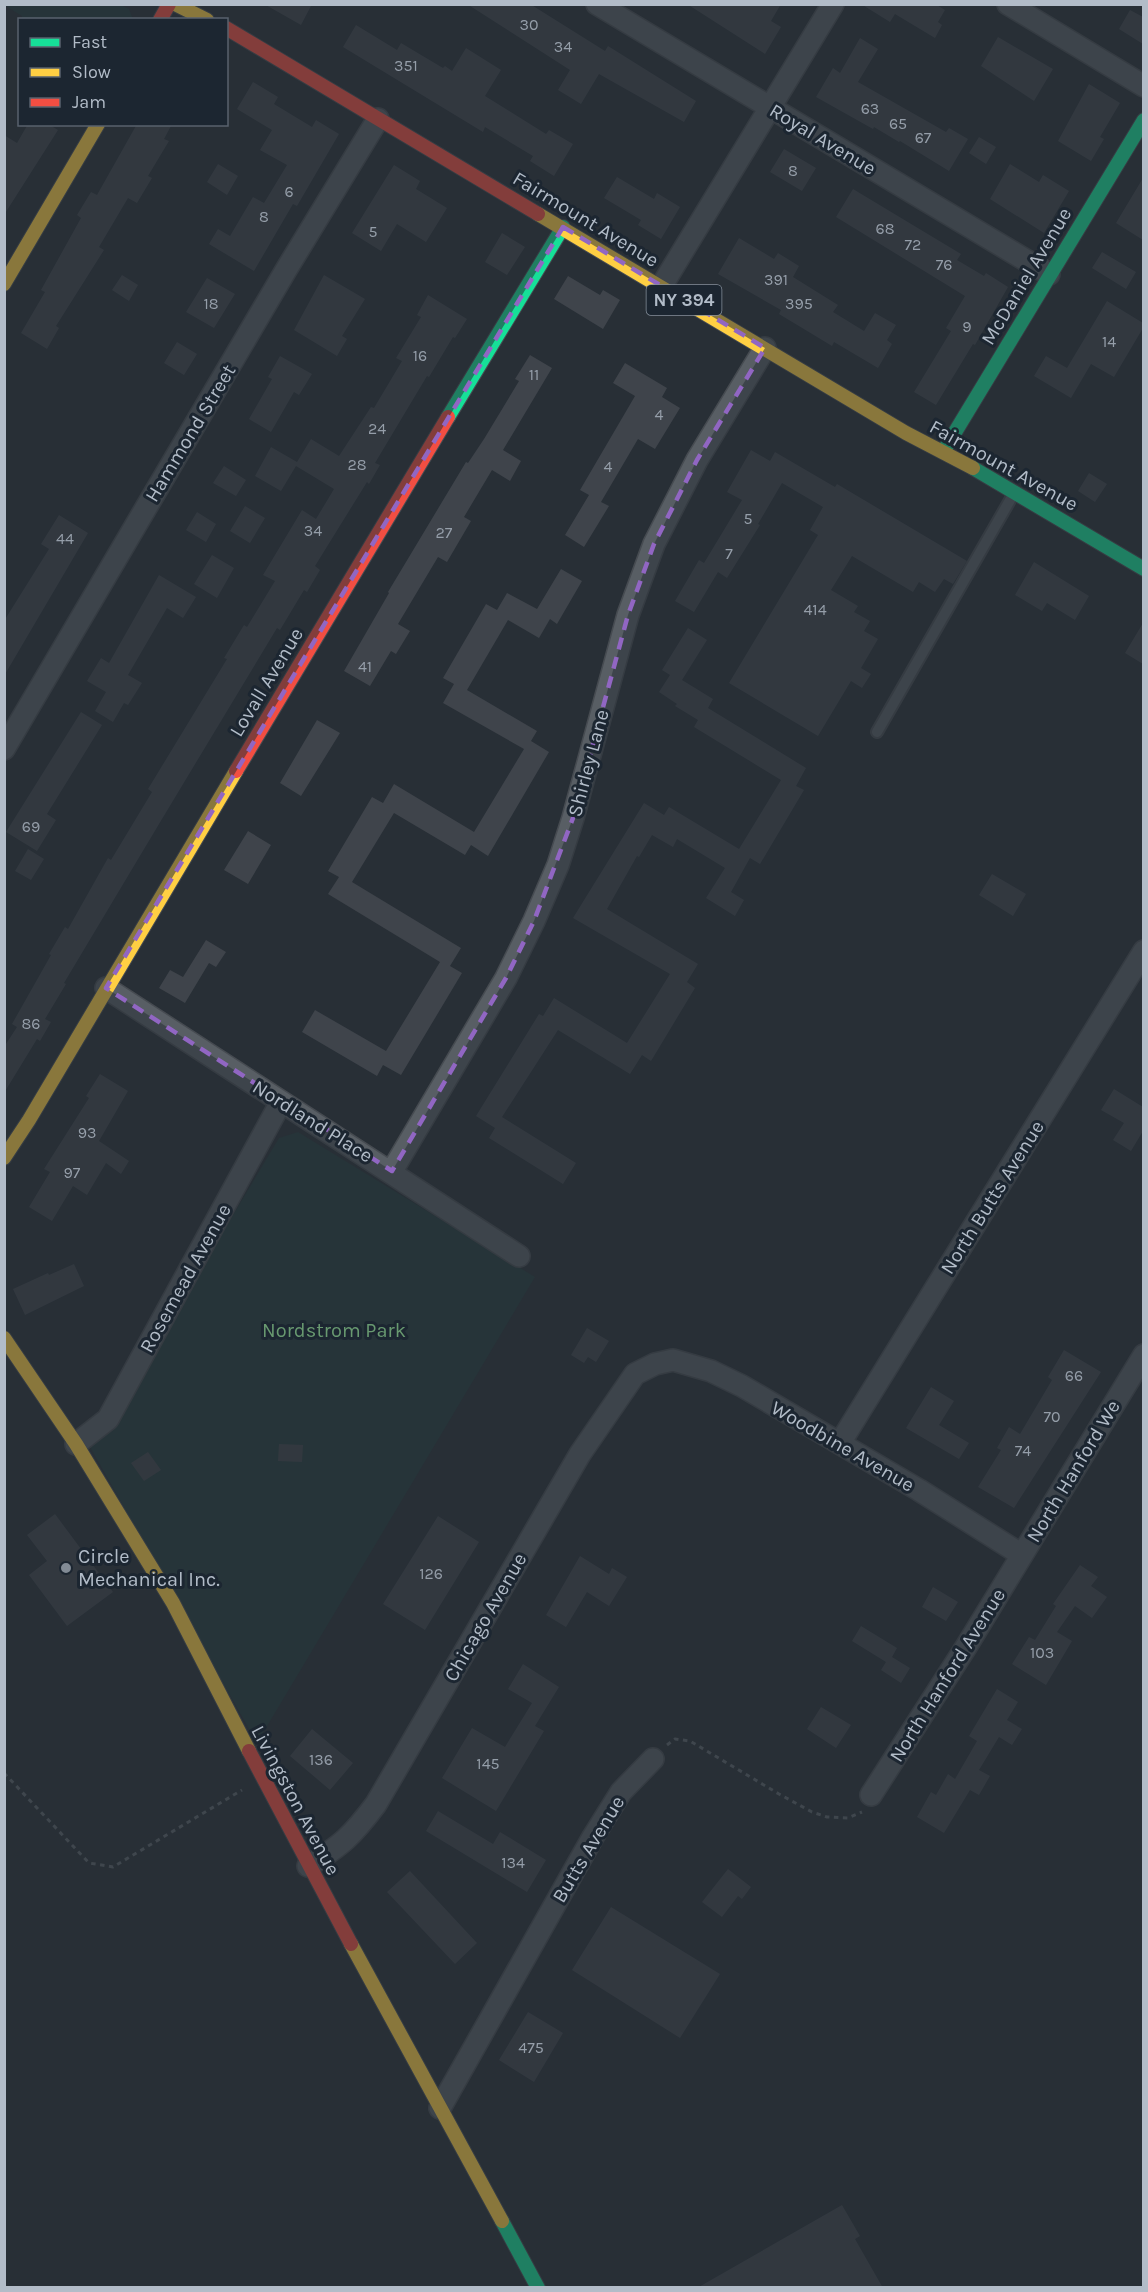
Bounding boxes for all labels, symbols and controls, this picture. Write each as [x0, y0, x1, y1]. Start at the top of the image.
house number: 30 [520, 15, 538, 34]
legend [18, 18, 228, 126]
text: Fast [72, 31, 107, 53]
house number: 34 [554, 37, 572, 56]
house number: 351 [394, 56, 418, 75]
text: Slow [72, 61, 111, 83]
text: Jam [72, 91, 106, 113]
street label: Royal Avenue [766, 99, 880, 180]
house number: 63 [861, 99, 879, 118]
house number: 65 [889, 114, 907, 133]
house number: 67 [915, 128, 932, 147]
house number: 8 [788, 161, 798, 180]
street label: Fairmount Avenue [509, 167, 663, 272]
house number: 6 [284, 182, 294, 201]
street label: McDaniel Avenue [976, 203, 1076, 349]
house number: 8 [259, 207, 269, 226]
house number: 68 [876, 219, 895, 238]
house number: 5 [368, 222, 378, 241]
house number: 72 [905, 235, 921, 254]
house number: 76 [936, 255, 952, 274]
house number: 391 [764, 270, 788, 289]
road number: NY 394 [646, 285, 722, 315]
house number: 18 [203, 294, 219, 313]
house number: 395 [785, 294, 813, 313]
house number: 9 [962, 317, 972, 336]
house number: 14 [1102, 332, 1116, 351]
house number: 16 [413, 346, 427, 365]
street label: Hammond Street [140, 360, 241, 506]
house number: 11 [529, 365, 539, 384]
house number: 4 [655, 405, 664, 424]
street label: Fairmount Avenue [926, 415, 1082, 516]
house number: 24 [368, 419, 386, 438]
house number: 28 [347, 455, 367, 474]
house number: 4 [604, 457, 613, 476]
house number: 5 [743, 509, 753, 528]
house number: 34 [304, 521, 322, 540]
house number: 27 [436, 523, 453, 542]
house number: 44 [56, 529, 74, 548]
house number: 7 [725, 544, 733, 563]
house number: 414 [803, 600, 827, 619]
street label: Lovall Avenue [225, 624, 308, 741]
house number: 41 [358, 657, 372, 676]
street label: Shirley Lane [563, 707, 614, 819]
house number: 69 [22, 817, 40, 836]
house number: 86 [22, 1014, 41, 1033]
street label: Nordland Place [248, 1075, 377, 1168]
street label: North Butts Avenue [936, 1116, 1049, 1278]
house number: 93 [78, 1123, 96, 1142]
house number: 97 [64, 1163, 81, 1182]
street label: Rosemead Avenue [135, 1200, 236, 1357]
park label: Nordstrom Park [262, 1319, 406, 1342]
house number: 66 [1065, 1366, 1083, 1385]
street label: Woodbine Avenue [767, 1396, 919, 1497]
street label: North Hanford We [1022, 1396, 1125, 1547]
house number: 70 [1043, 1407, 1061, 1426]
house number: 74 [1015, 1441, 1031, 1460]
place label: Circle Mechanical Inc. [78, 1545, 220, 1591]
street label: Chicago Avenue [439, 1549, 531, 1686]
marker: Circle Mechanical Inc. [59, 1561, 73, 1575]
house number: 126 [419, 1564, 443, 1583]
street label: North Hanford Avenue [885, 1584, 1010, 1766]
house number: 103 [1030, 1643, 1054, 1662]
street label: Livingston Avenue [246, 1721, 345, 1879]
house number: 136 [309, 1750, 333, 1769]
house number: 145 [476, 1754, 500, 1773]
street label: Butts Avenue [547, 1792, 629, 1907]
house number: 134 [501, 1853, 525, 1872]
house number: 475 [518, 2038, 544, 2057]

